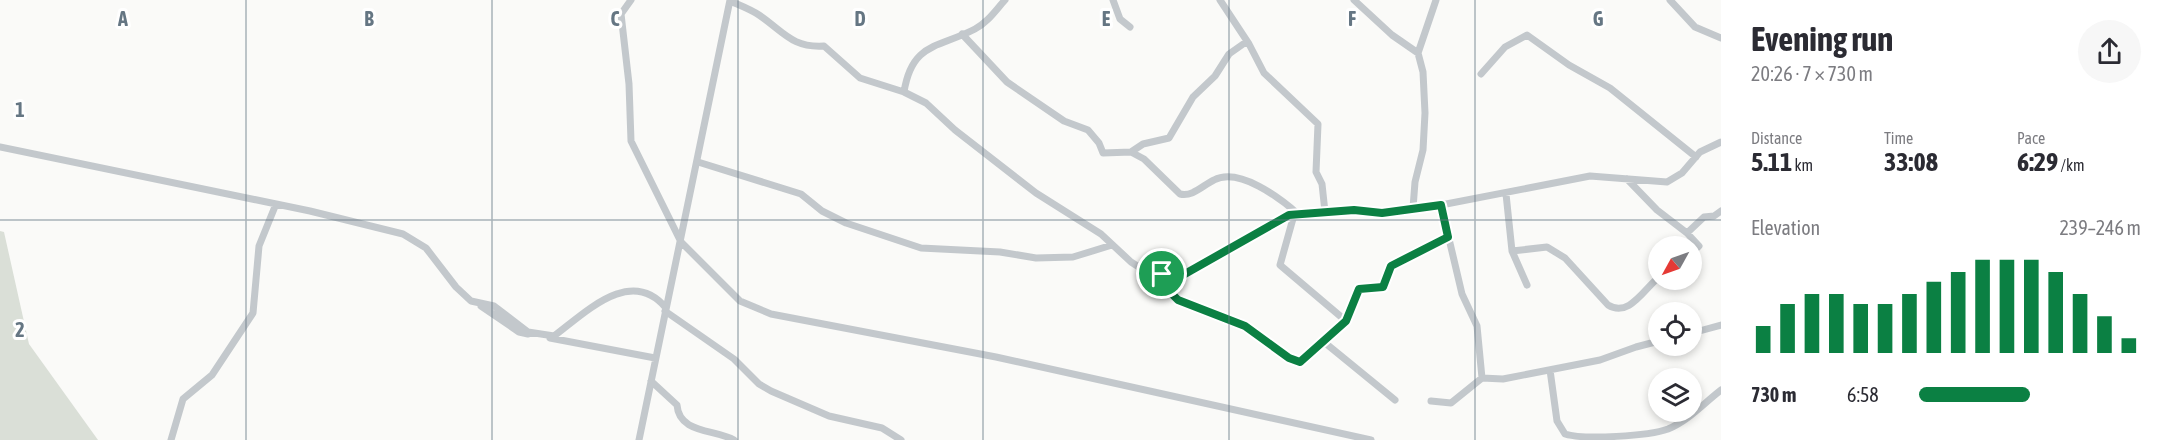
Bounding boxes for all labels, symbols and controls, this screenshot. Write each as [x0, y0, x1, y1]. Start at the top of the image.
text: A [117, 7, 128, 30]
text: B [364, 7, 374, 30]
text: C [611, 7, 620, 30]
text: D [854, 7, 866, 30]
text: E [1102, 7, 1111, 30]
text: F [1348, 7, 1356, 30]
text: G [1593, 7, 1604, 30]
text: Evening run [1751, 20, 1893, 58]
button: share [2078, 20, 2141, 83]
text: 20:26 · 7 × 730 m [1751, 62, 1873, 85]
text: 1 [15, 98, 25, 121]
text: Distance [1751, 129, 1802, 147]
text: Time [1884, 129, 1913, 147]
text: Pace [2017, 129, 2045, 147]
text: 5.11 [1751, 147, 1792, 177]
text: 33:08 [1884, 147, 1938, 177]
text: 6:29 [2017, 147, 2058, 177]
text: km [1792, 156, 1813, 174]
text: /km [2058, 156, 2084, 174]
text: Elevation [1751, 216, 1820, 239]
text: 239–246 m [2059, 216, 2141, 239]
north arrow [1648, 236, 1702, 290]
map controls [1648, 236, 1702, 422]
pin [1136, 248, 1187, 299]
icon: arrive [1145, 257, 1178, 290]
button: locate [1648, 302, 1702, 356]
text: 2 [15, 318, 25, 341]
button: layers [1648, 368, 1702, 422]
text: 730 m [1751, 383, 1796, 406]
text: 6:58 [1847, 383, 1879, 406]

